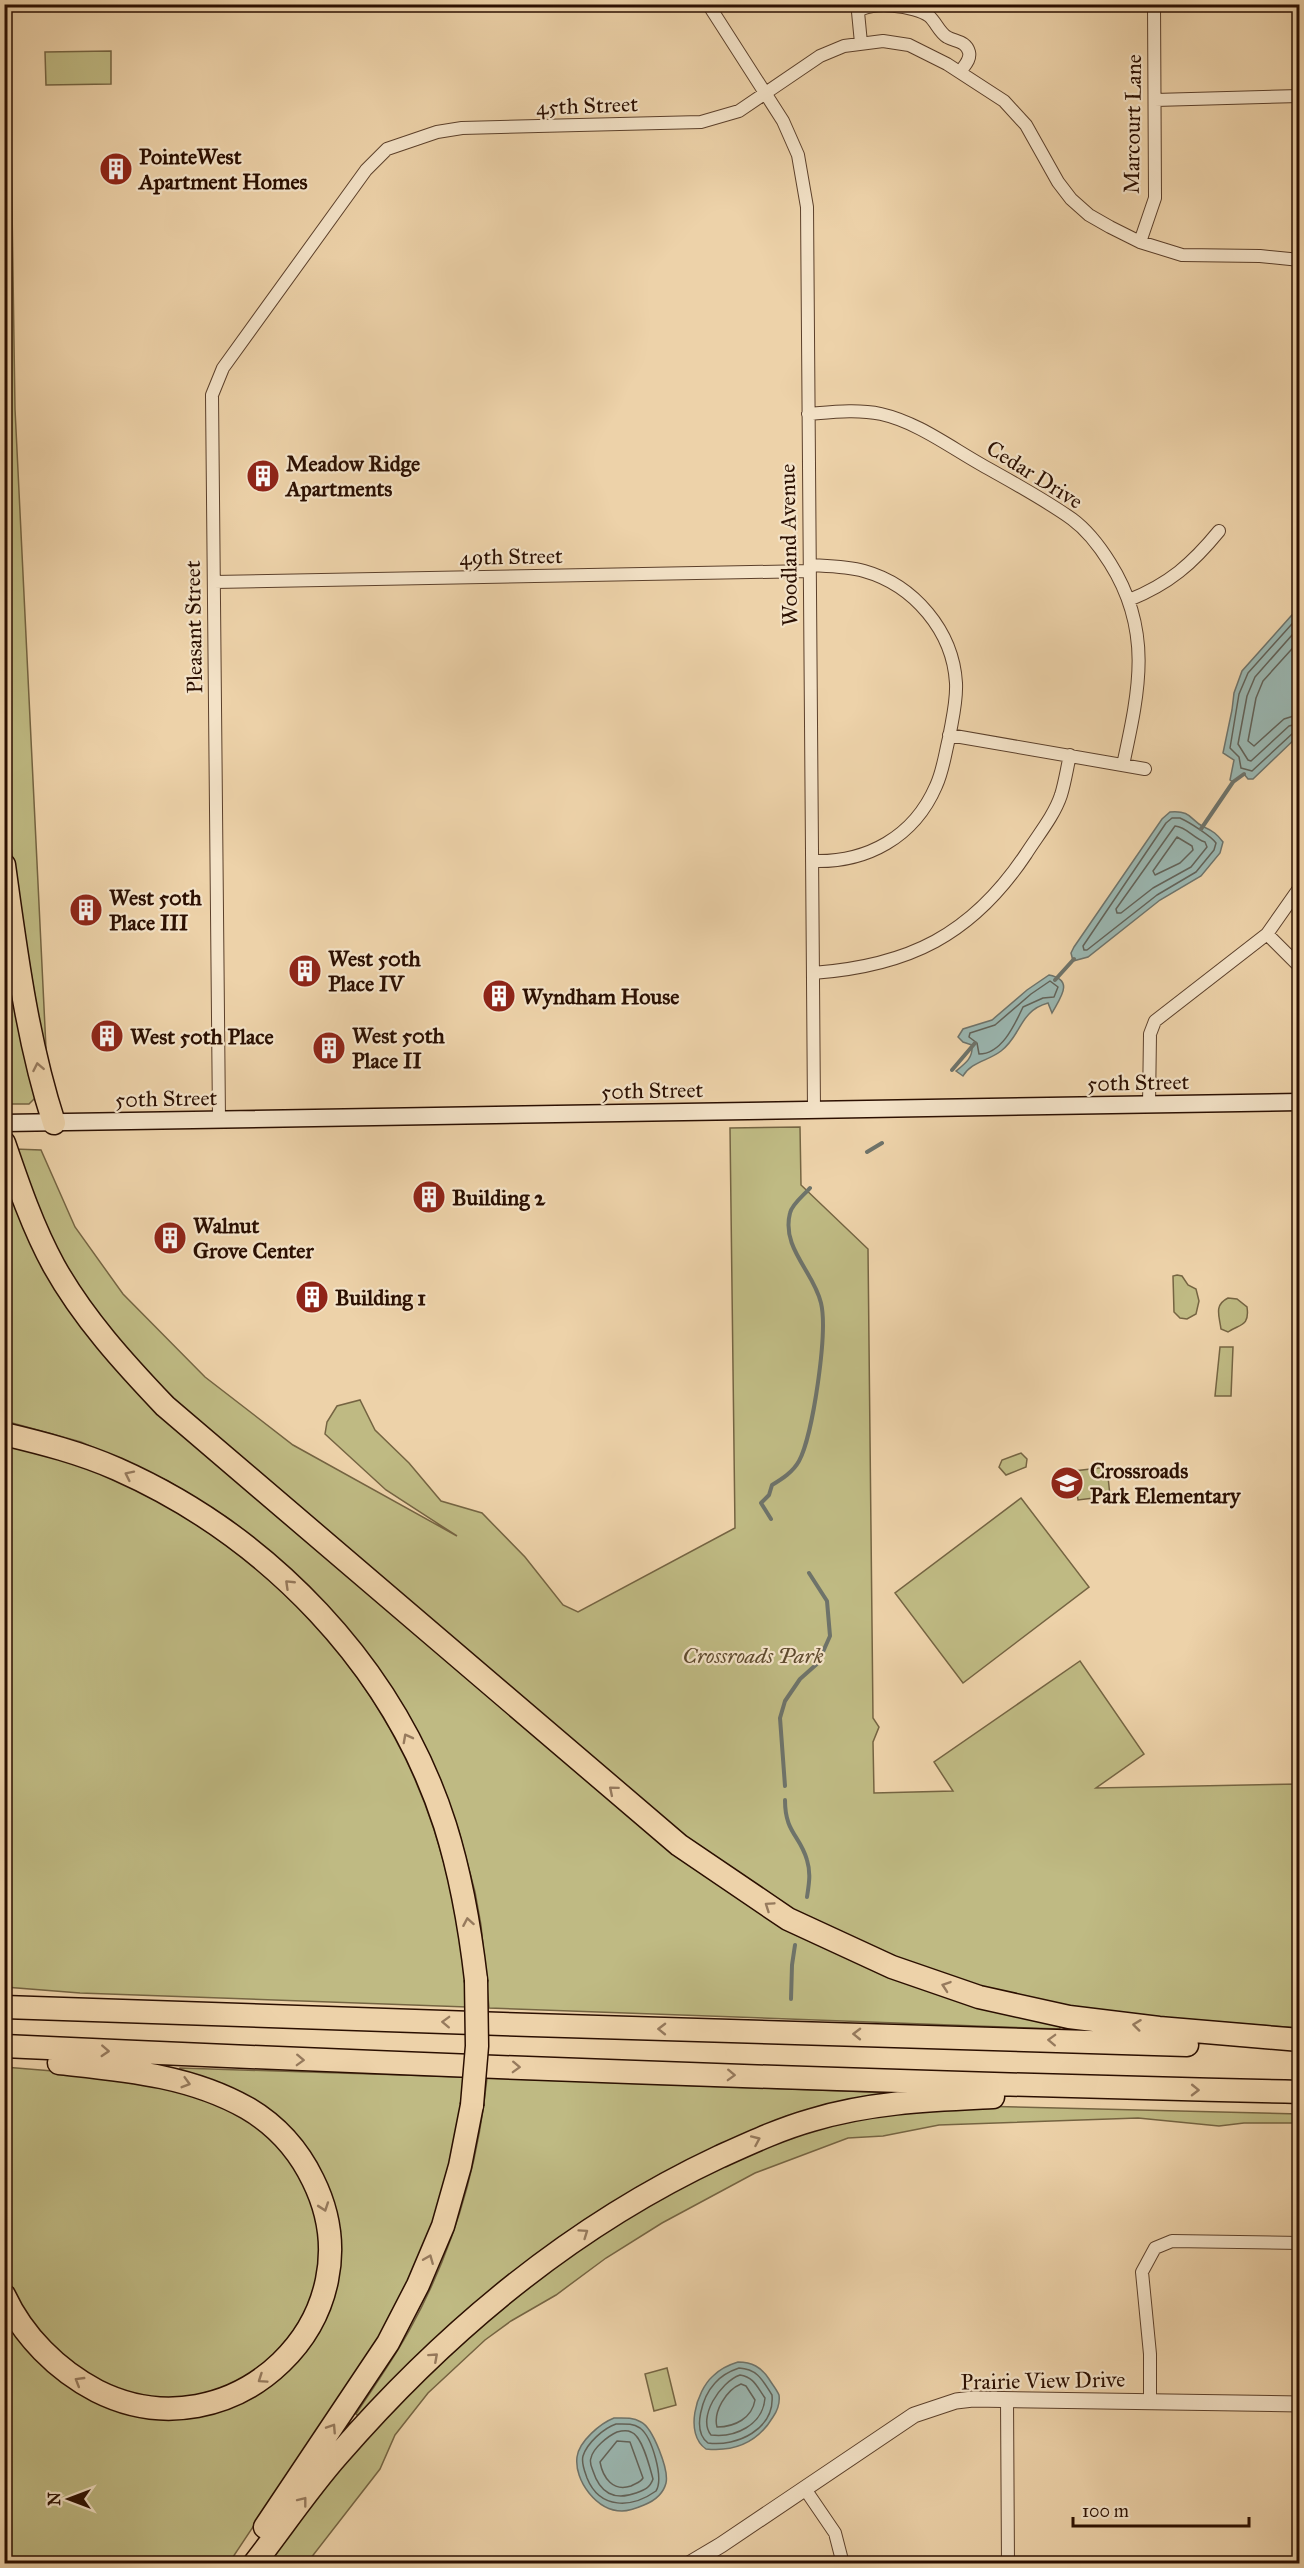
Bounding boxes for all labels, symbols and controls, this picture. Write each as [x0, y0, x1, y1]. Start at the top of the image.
street label: Marcourt Lane [1118, 54, 1147, 194]
street label: 45th Street [536, 90, 639, 121]
place label: PointeWest Apartment Homes [137, 143, 308, 195]
building icon: PointeWest Apartment Homes [98, 151, 134, 187]
street label: Cedar Drive [982, 434, 1088, 515]
place label: Meadow Ridge Apartments [284, 450, 420, 502]
building icon: Meadow Ridge Apartments [245, 458, 281, 494]
street label: Woodland Avenue [774, 464, 803, 626]
street label: 49th Street [459, 542, 563, 571]
street label: Pleasant Street [179, 560, 208, 694]
place label: West 50th Place III [109, 884, 203, 936]
building icon: West 50th Place III [68, 892, 104, 928]
place label: West 50th Place IV [328, 945, 422, 997]
building icon: West 50th Place IV [287, 953, 323, 989]
building icon: Wyndham House [481, 978, 517, 1014]
place label: Wyndham House [522, 983, 680, 1010]
building icon: West 50th Place [89, 1018, 125, 1054]
place label: West 50th Place II [352, 1022, 446, 1074]
place label: West 50th Place [130, 1023, 274, 1050]
building icon: West 50th Place II [311, 1030, 347, 1066]
one-way arrow [32, 1062, 45, 1072]
street label: 50th Street [1087, 1068, 1190, 1097]
street label: 50th Street [601, 1076, 704, 1105]
street label: 50th Street [115, 1084, 218, 1113]
building icon: Building 2 [411, 1179, 447, 1215]
place label: Building 2 [452, 1184, 546, 1211]
place label: Walnut Grove Center [193, 1212, 314, 1264]
building icon: Walnut Grove Center [152, 1220, 188, 1256]
building icon: Building 1 [294, 1279, 330, 1315]
place label: Building 1 [335, 1284, 426, 1311]
place label: Crossroads Park Elementary [1090, 1457, 1242, 1509]
school or university icon: Crossroads Park Elementary [1049, 1465, 1085, 1501]
one-way arrow [124, 1471, 135, 1483]
one-way arrow [286, 1580, 296, 1591]
park label: Crossroads Park [682, 1642, 824, 1669]
one-way arrow [403, 1734, 414, 1745]
one-way arrow [609, 1786, 620, 1797]
one-way arrow [765, 1902, 776, 1913]
one-way arrow [462, 1918, 475, 1928]
one-way arrow [941, 1980, 952, 1993]
one-way arrow [442, 2016, 451, 2029]
one-way arrow [1132, 2019, 1141, 2032]
one-way arrow [658, 2023, 667, 2035]
one-way arrow [853, 2028, 862, 2040]
one-way arrow [1048, 2033, 1057, 2046]
one-way arrow [100, 2044, 109, 2057]
one-way arrow [295, 2053, 304, 2066]
one-way arrow [511, 2061, 520, 2074]
one-way arrow [727, 2069, 736, 2081]
one-way arrow [180, 2076, 191, 2088]
one-way arrow [1191, 2083, 1200, 2096]
one-way arrow [749, 2136, 760, 2148]
one-way arrow [316, 2201, 329, 2212]
one-way arrow [578, 2229, 589, 2240]
one-way arrow [422, 2255, 434, 2266]
one-way arrow [427, 2353, 437, 2364]
street label: Prairie View Drive [960, 2366, 1126, 2395]
one-way arrow [258, 2372, 269, 2383]
one-way arrow [75, 2376, 85, 2388]
one-way arrow [324, 2424, 336, 2434]
north arrow [39, 2469, 99, 2529]
scale bar [1073, 2490, 1248, 2528]
text: N [45, 2492, 64, 2506]
one-way arrow [295, 2496, 306, 2507]
text: 100 m [1082, 2500, 1129, 2522]

